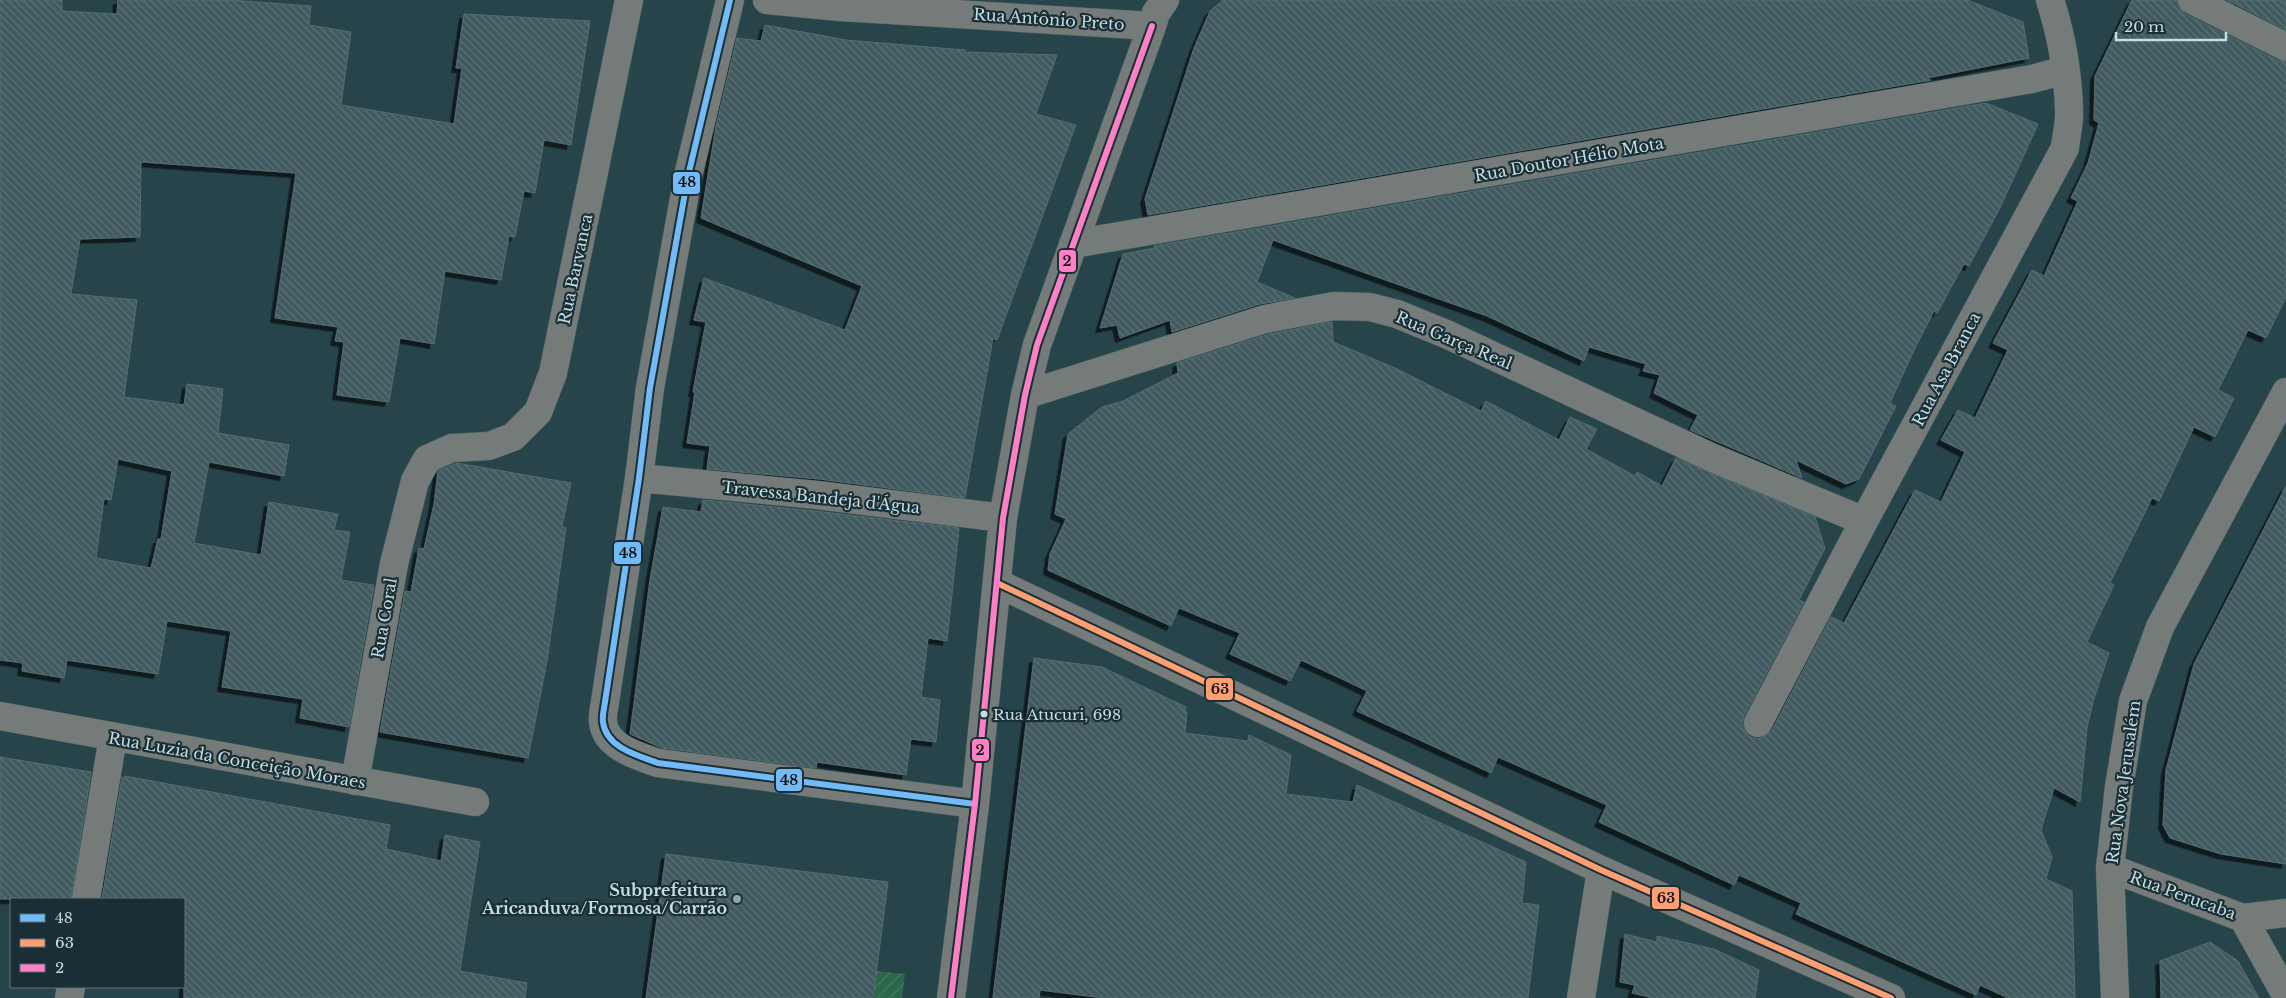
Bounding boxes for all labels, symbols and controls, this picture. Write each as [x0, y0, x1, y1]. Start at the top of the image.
street label: Rua Antônio Preto [973, 4, 1125, 34]
scale bar [2116, 10, 2226, 42]
text: 20 m [2124, 17, 2164, 36]
street label: Rua Doutor Hélio Mota [1473, 132, 1665, 186]
line badge: 48 [672, 171, 701, 195]
text: 48 [678, 173, 696, 191]
street label: Rua Barvanca [554, 212, 596, 326]
line badge: 2 [1058, 249, 1077, 273]
text: 2 [1062, 252, 1072, 270]
street label: Rua Garça Real [1393, 306, 1515, 374]
street label: Rua Asa Branca [1908, 309, 1984, 429]
street label: Travessa Bandeja d'Água [721, 477, 921, 517]
line badge: 48 [613, 541, 642, 565]
text: 48 [619, 544, 637, 562]
street label: Rua Coral [367, 576, 401, 660]
line badge: 63 [1205, 677, 1234, 701]
text: 63 [1211, 680, 1229, 698]
street label: Rua Nova Jerusalém [2102, 699, 2144, 865]
place label: Rua Atucuri, 698 [993, 705, 1121, 724]
marker: Rua Atucuri, 698 [979, 709, 989, 719]
street label: Rua Luzia da Conceição Moraes [107, 727, 367, 793]
line badge: 2 [971, 738, 990, 762]
text: 2 [975, 741, 985, 759]
line badge: 48 [775, 768, 803, 792]
text: 48 [780, 771, 798, 789]
street label: Rua Perucaba [2127, 867, 2239, 923]
place label: Subprefeitura Aricanduva/Formosa/Carrão [481, 880, 727, 918]
line badge: 63 [1651, 886, 1680, 910]
text: 63 [1657, 889, 1675, 907]
marker: Subprefeitura Aricanduva/Formosa/Carrão [731, 893, 743, 905]
legend [10, 898, 185, 988]
text: 48 [55, 908, 73, 927]
text: 63 [55, 933, 74, 952]
text: 2 [55, 958, 64, 977]

